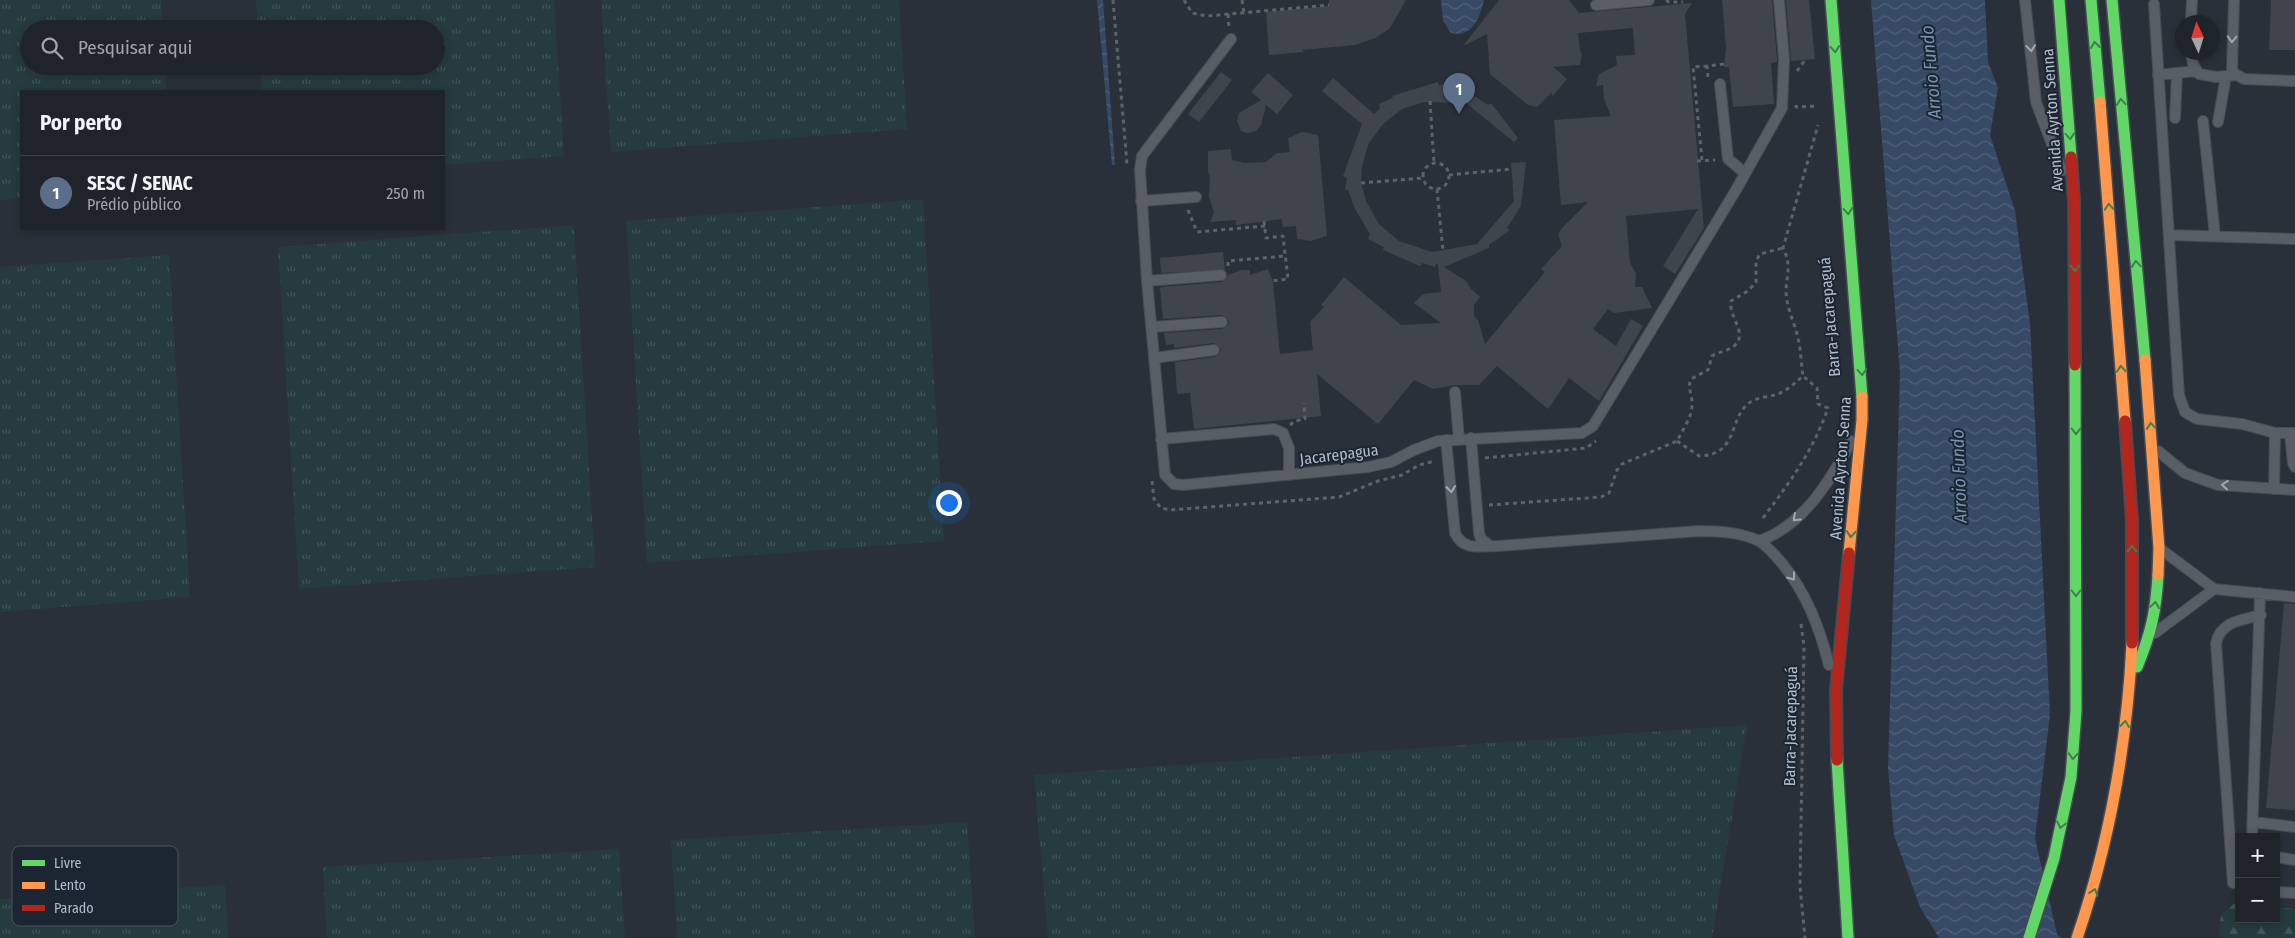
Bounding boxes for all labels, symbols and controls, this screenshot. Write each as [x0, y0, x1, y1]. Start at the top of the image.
north arrow [2175, 15, 2220, 60]
search box [20, 20, 445, 75]
water label: Arroio Fundo [1916, 24, 1946, 121]
icon: search [38, 34, 66, 62]
one-way arrow [2227, 35, 2238, 43]
text: Pesquisar aqui [78, 36, 192, 59]
one-way arrow [2090, 41, 2101, 49]
one-way arrow [1829, 45, 1840, 53]
one-way arrow [2025, 45, 2036, 53]
street label: Avenida Ayrton Senna [2038, 48, 2067, 192]
pin: 1 [1443, 73, 1475, 114]
one-way arrow [2116, 98, 2127, 106]
text: Por perto [40, 110, 122, 136]
one-way arrow [2065, 132, 2076, 140]
text: SESC / SENAC [87, 172, 193, 195]
text: 1 [53, 184, 59, 203]
text: 250 m [386, 184, 425, 203]
text: Prédio público [87, 195, 181, 214]
one-way arrow [2103, 203, 2114, 211]
one-way arrow [1843, 207, 1854, 215]
street label: Barra-Jacarepaguá [1815, 256, 1844, 378]
one-way arrow [2131, 260, 2142, 268]
one-way arrow [2070, 265, 2080, 273]
one-way arrow [2115, 365, 2126, 373]
one-way arrow [1856, 369, 1867, 377]
street label: Avenida Ayrton Senna [1826, 396, 1855, 540]
one-way arrow [2146, 422, 2157, 430]
one-way arrow [2071, 428, 2081, 435]
water label: Arroio Fundo [1946, 429, 1972, 524]
street label: Jacarepagua [1298, 440, 1380, 469]
one-way arrow [2221, 480, 2229, 491]
one-way arrow [1445, 485, 1456, 493]
your location [936, 490, 962, 516]
one-way arrow [1792, 512, 1801, 521]
one-way arrow [1846, 531, 1857, 539]
one-way arrow [2127, 544, 2137, 552]
one-way arrow [1786, 571, 1795, 581]
one-way arrow [2071, 590, 2081, 598]
one-way arrow [2150, 601, 2160, 610]
street label: Barra-Jacarepaguá [1780, 666, 1801, 786]
one-way arrow [2119, 719, 2130, 727]
one-way arrow [2067, 752, 2078, 760]
one-way arrow [2056, 820, 2067, 829]
map controls [2235, 833, 2280, 923]
button: + [2235, 833, 2280, 878]
legend [12, 846, 178, 926]
text: Livre [54, 855, 81, 872]
text: Lento [54, 877, 86, 894]
button: − [2235, 878, 2280, 923]
one-way arrow [2088, 889, 2098, 897]
text: Parado [54, 900, 94, 917]

